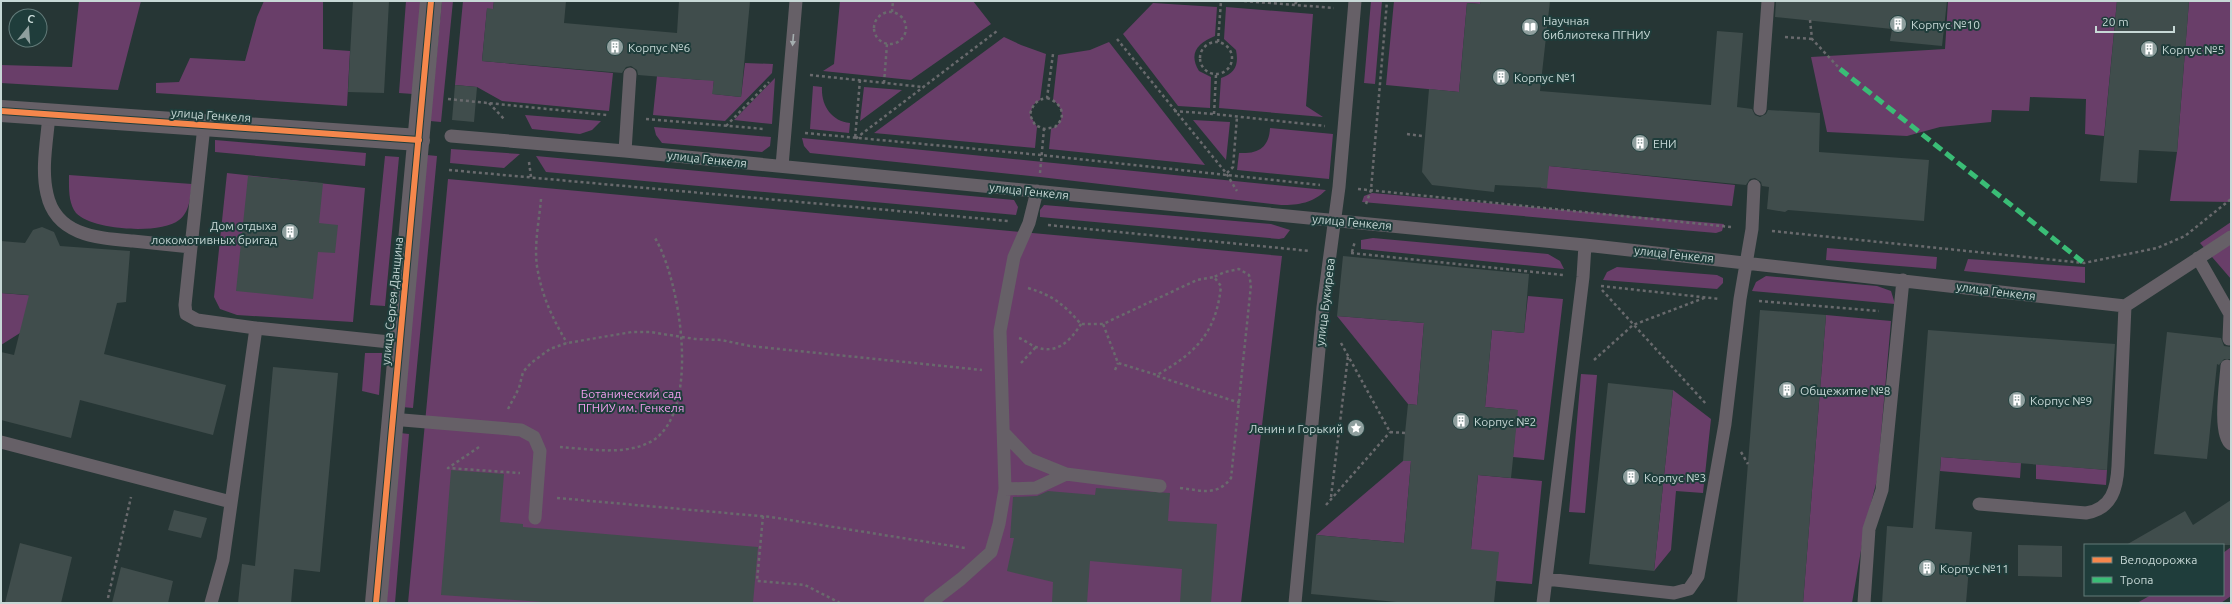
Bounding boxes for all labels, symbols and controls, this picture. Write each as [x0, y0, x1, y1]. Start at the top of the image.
north arrow [8, 8, 48, 48]
scale bar [2096, 8, 2174, 34]
text: С [26, 12, 36, 25]
place label: Научная библиотека ПГНИУ [1543, 14, 1650, 41]
building icon: Корпус №10 [1888, 14, 1908, 34]
text: 20 m [2102, 15, 2129, 28]
library icon: Научная библиотека ПГНИУ [1520, 17, 1540, 37]
place label: Корпус №10 [1911, 18, 1980, 31]
one-way arrow [790, 34, 796, 46]
building icon: Корпус №6 [605, 37, 625, 57]
building icon: Корпус №5 [2139, 39, 2159, 59]
place label: Корпус №6 [628, 41, 690, 54]
place label: Корпус №5 [2162, 43, 2224, 56]
building icon: Корпус №1 [1491, 67, 1511, 87]
place label: Корпус №1 [1514, 71, 1576, 84]
street label: улица Генкеля [171, 106, 251, 124]
building icon: ЕНИ [1630, 133, 1650, 153]
place label: ЕНИ [1653, 137, 1677, 150]
street label: улица Генкеля [666, 148, 748, 170]
street label: улица Генкеля [988, 180, 1070, 202]
street label: улица Генкеля [1312, 212, 1392, 232]
place label: Дом отдыха локомотивных бригад [151, 219, 277, 246]
building icon: Дом отдыха локомотивных бригад [280, 222, 300, 242]
street label: улица Сергея Данщина [379, 236, 405, 366]
street label: улица Генкеля [1633, 243, 1715, 265]
street label: улица Букирева [1313, 257, 1337, 347]
street label: улица Генкеля [1955, 280, 2037, 302]
building icon: Общежитие №8 [1777, 380, 1797, 400]
place label: Общежитие №8 [1800, 384, 1891, 397]
park label: Ботанический сад ПГНИУ им. Генкеля [578, 387, 684, 414]
building icon: Корпус №9 [2007, 390, 2027, 410]
place label: Корпус №9 [2030, 394, 2092, 407]
building icon: Корпус №2 [1451, 411, 1471, 431]
place label: Корпус №2 [1474, 415, 1536, 428]
place icon: Ленин и Горький [1346, 418, 1366, 438]
place label: Ленин и Горький [1249, 422, 1343, 435]
building icon: Корпус №3 [1621, 467, 1641, 487]
place label: Корпус №3 [1644, 471, 1706, 484]
legend [2084, 544, 2224, 596]
text: Велодорожка [2120, 553, 2197, 566]
building icon: Корпус №11 [1917, 558, 1937, 578]
place label: Корпус №11 [1940, 562, 2009, 575]
text: Тропа [2120, 573, 2153, 586]

